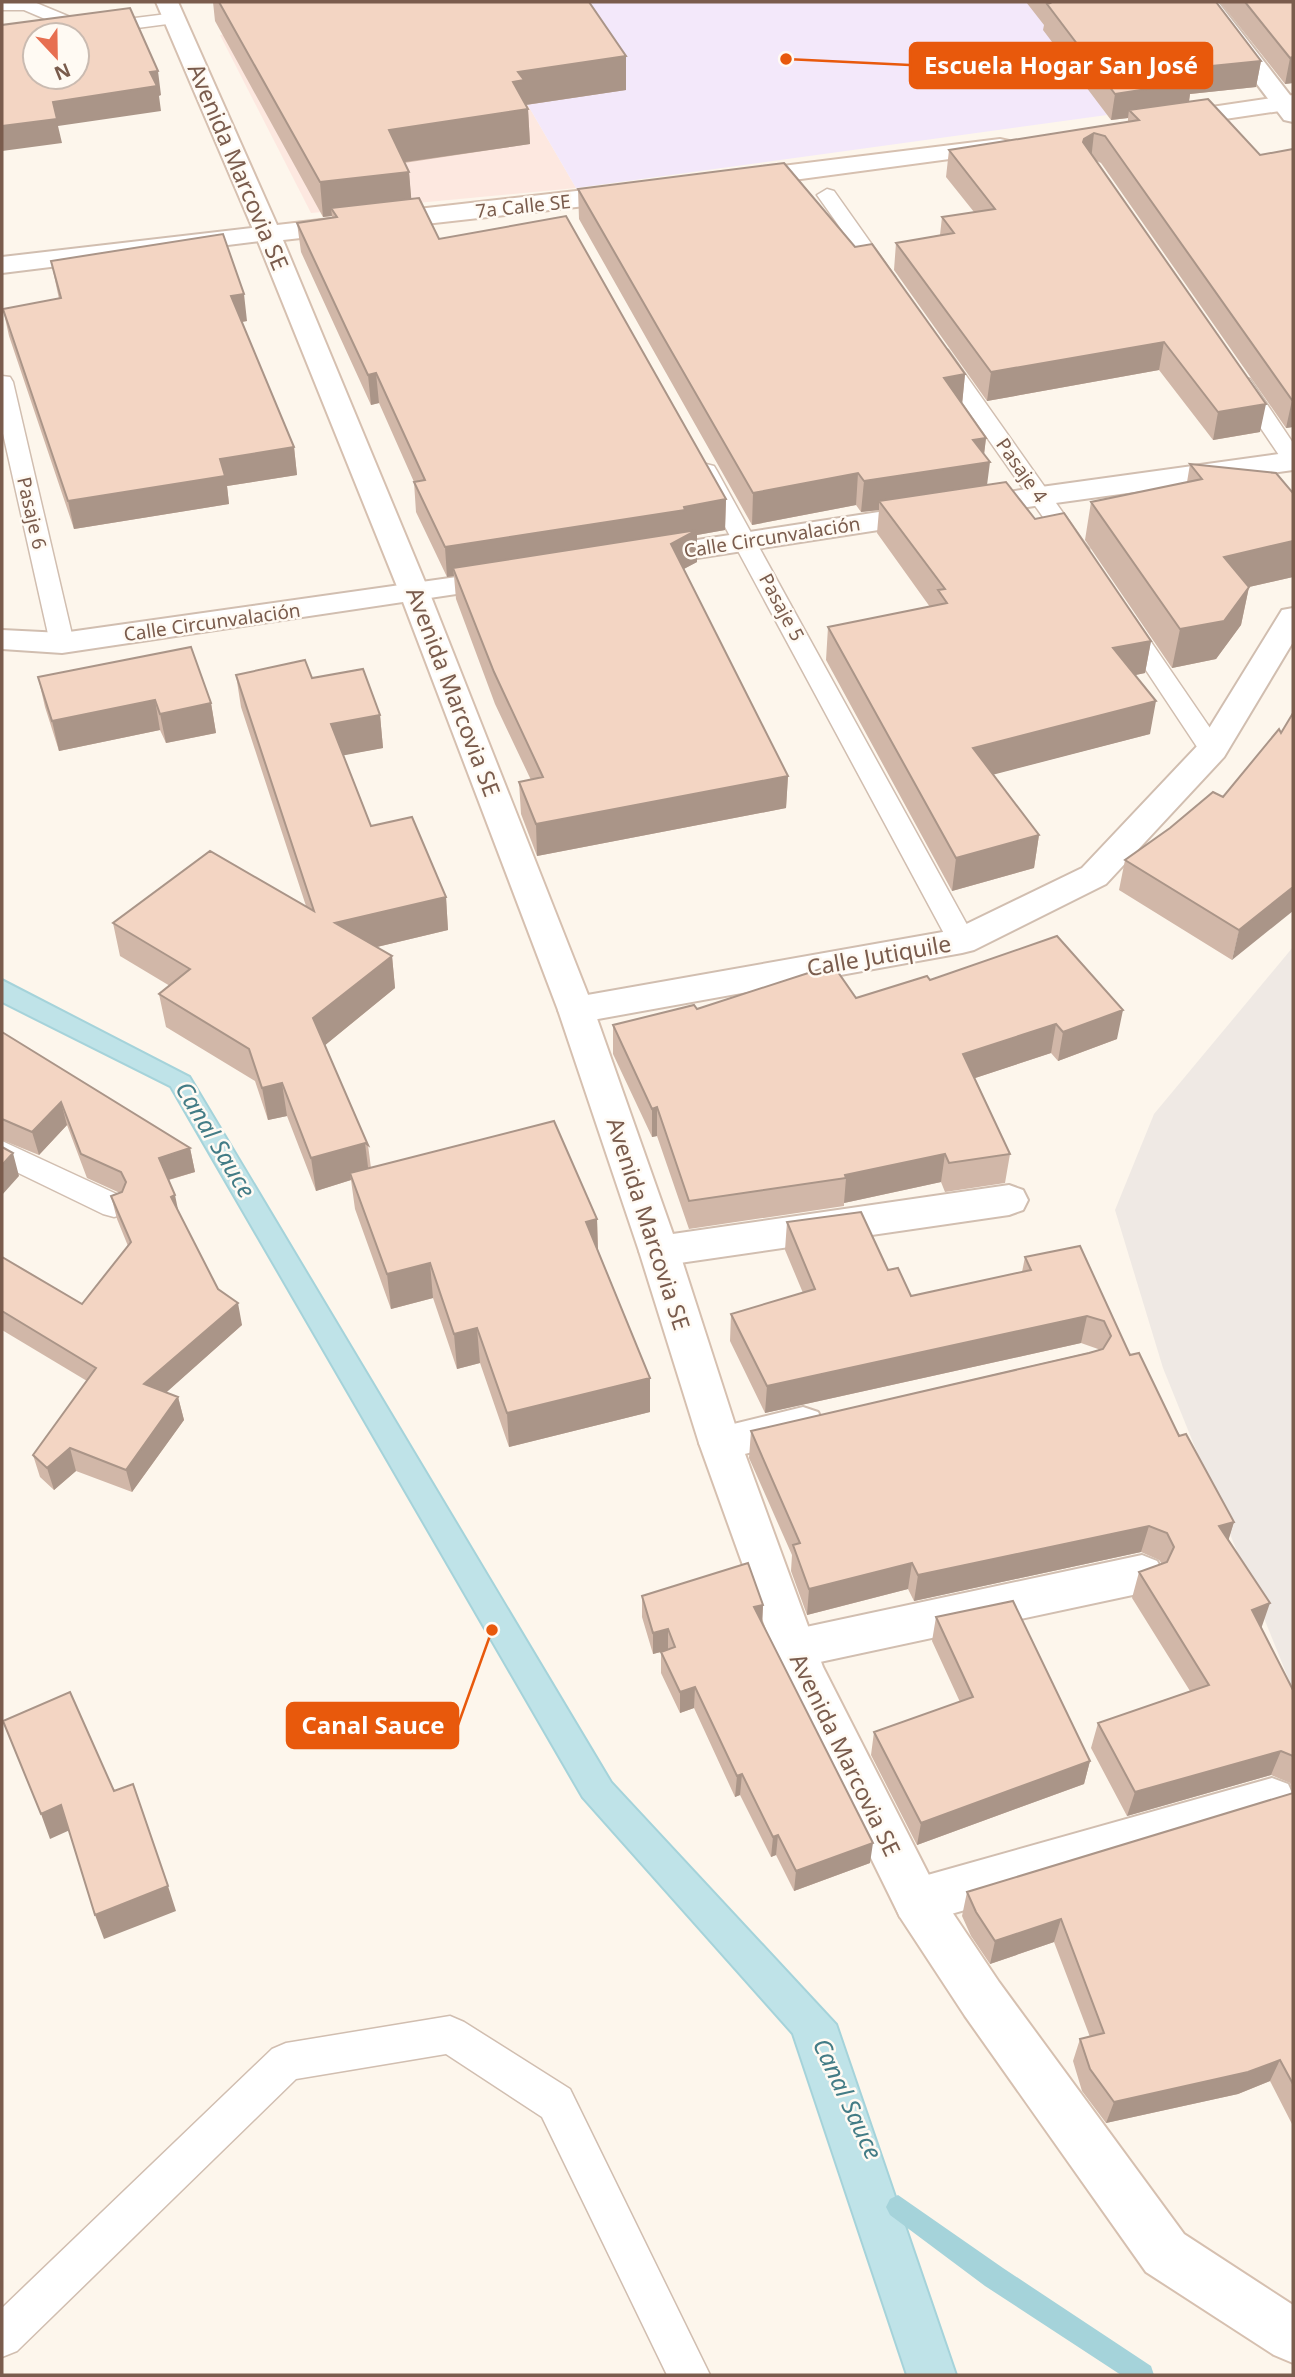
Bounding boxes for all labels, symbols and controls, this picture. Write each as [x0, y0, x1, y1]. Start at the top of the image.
north arrow [21, 21, 91, 91]
callout: Escuela Hogar San José [910, 43, 1212, 88]
text: Escuela Hogar San José [924, 48, 1198, 81]
text: N [50, 57, 74, 87]
street label: Avenida Marcovia SE [181, 58, 297, 275]
street label: 7a Calle SE [474, 188, 572, 224]
street label: Pasaje 4 [990, 433, 1054, 508]
street label: Pasaje 6 [11, 474, 53, 552]
street label: Calle Circunvalación [682, 510, 862, 564]
street label: Pasaje 5 [753, 569, 811, 645]
street label: Avenida Marcovia SE [399, 582, 509, 801]
street label: Calle Circunvalación [122, 597, 302, 647]
street label: Calle Jutiquile [804, 927, 954, 983]
water label: Canal Sauce [169, 1075, 264, 1204]
street label: Avenida Marcovia SE [599, 1113, 698, 1334]
street label: Avenida Marcovia SE [783, 1648, 909, 1861]
callout: Canal Sauce [287, 1703, 458, 1748]
text: Canal Sauce [301, 1708, 445, 1741]
water label: Canal Sauce [806, 2032, 891, 2164]

